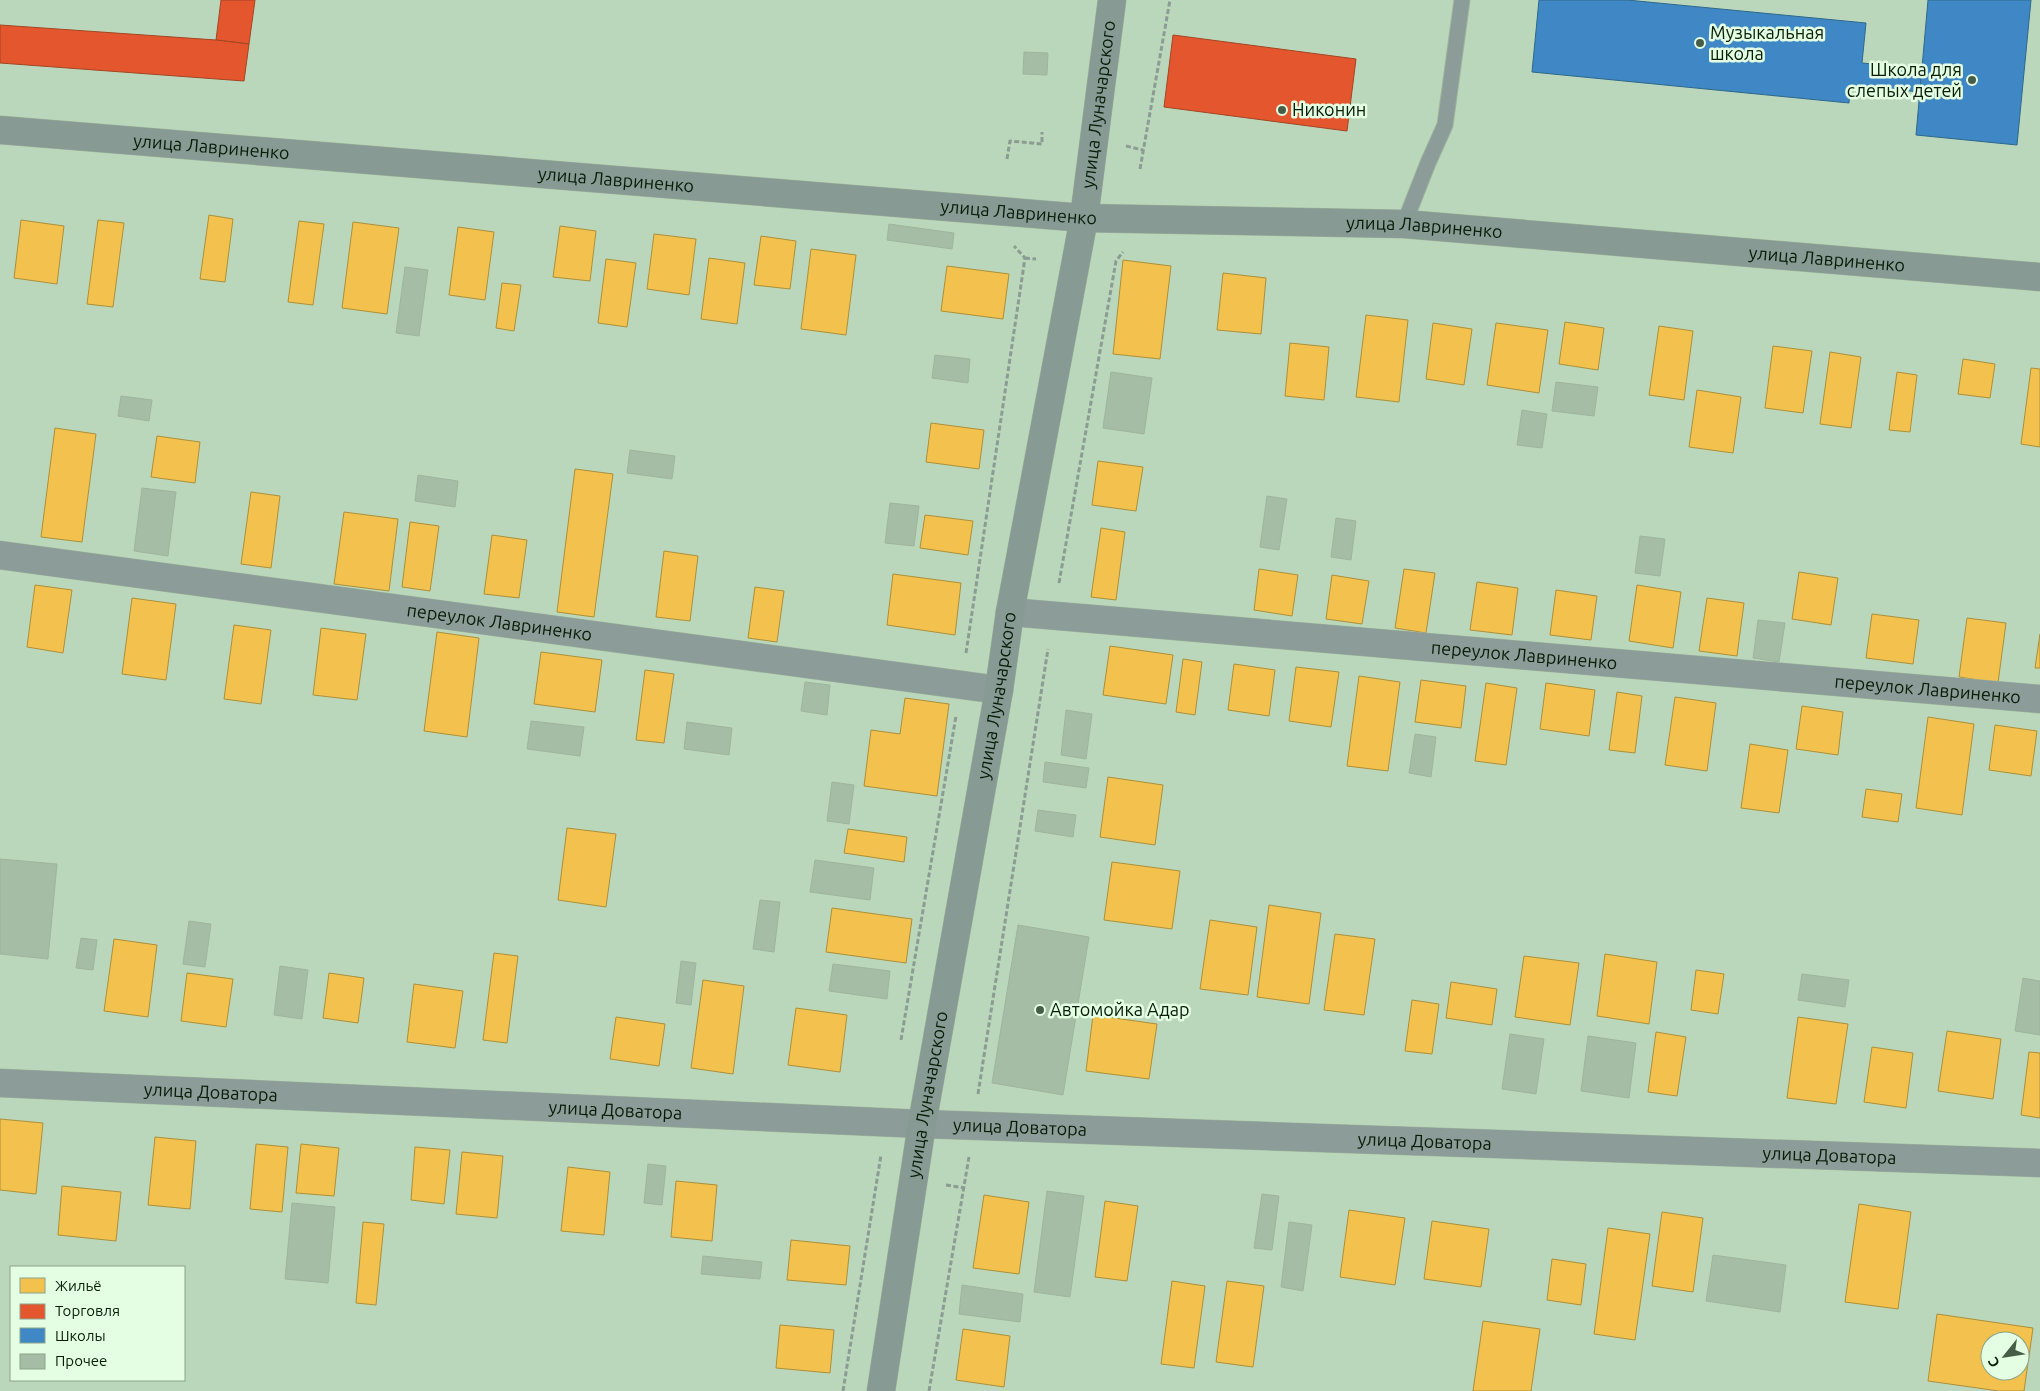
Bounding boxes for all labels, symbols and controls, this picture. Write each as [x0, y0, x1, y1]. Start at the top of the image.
street label: улица Луначарского [1077, 19, 1118, 190]
place label: Музыкальная школа [1710, 22, 1824, 63]
marker: Музыкальная школа [1694, 37, 1706, 49]
place label: Школа для слепых детей [1847, 59, 1962, 100]
marker: Школа для слепых детей [1966, 74, 1978, 86]
place label: Никонин [1292, 99, 1366, 119]
marker: Никонин [1276, 104, 1288, 116]
street label: улица Лавриненко [132, 130, 290, 162]
street label: улица Лавриненко [537, 163, 695, 195]
street label: улица Лавриненко [940, 195, 1097, 227]
street label: улица Лавриненко [1346, 212, 1503, 241]
street label: улица Лавриненко [1748, 242, 1906, 275]
street label: переулок Лавриненко [406, 599, 594, 644]
street label: улица Луначарского [972, 611, 1019, 781]
street label: переулок Лавриненко [1430, 637, 1618, 672]
street label: переулок Лавриненко [1834, 671, 2022, 706]
place label: Автомойка Адар [1050, 999, 1190, 1019]
marker: Автомойка Адар [1034, 1004, 1046, 1016]
street label: улица Луначарского [903, 1009, 951, 1179]
street label: улица Доватора [143, 1078, 278, 1104]
street label: улица Доватора [548, 1096, 683, 1122]
street label: улица Доватора [953, 1114, 1087, 1139]
street label: улица Доватора [1357, 1128, 1492, 1153]
street label: улица Доватора [1762, 1142, 1897, 1167]
legend [10, 1266, 185, 1381]
text: Жильё [55, 1277, 102, 1294]
text: Торговля [55, 1302, 120, 1319]
text: Школы [55, 1327, 106, 1344]
north arrow [1980, 1331, 2030, 1381]
text: Прочее [55, 1352, 107, 1369]
text: С [1985, 1355, 2003, 1370]

